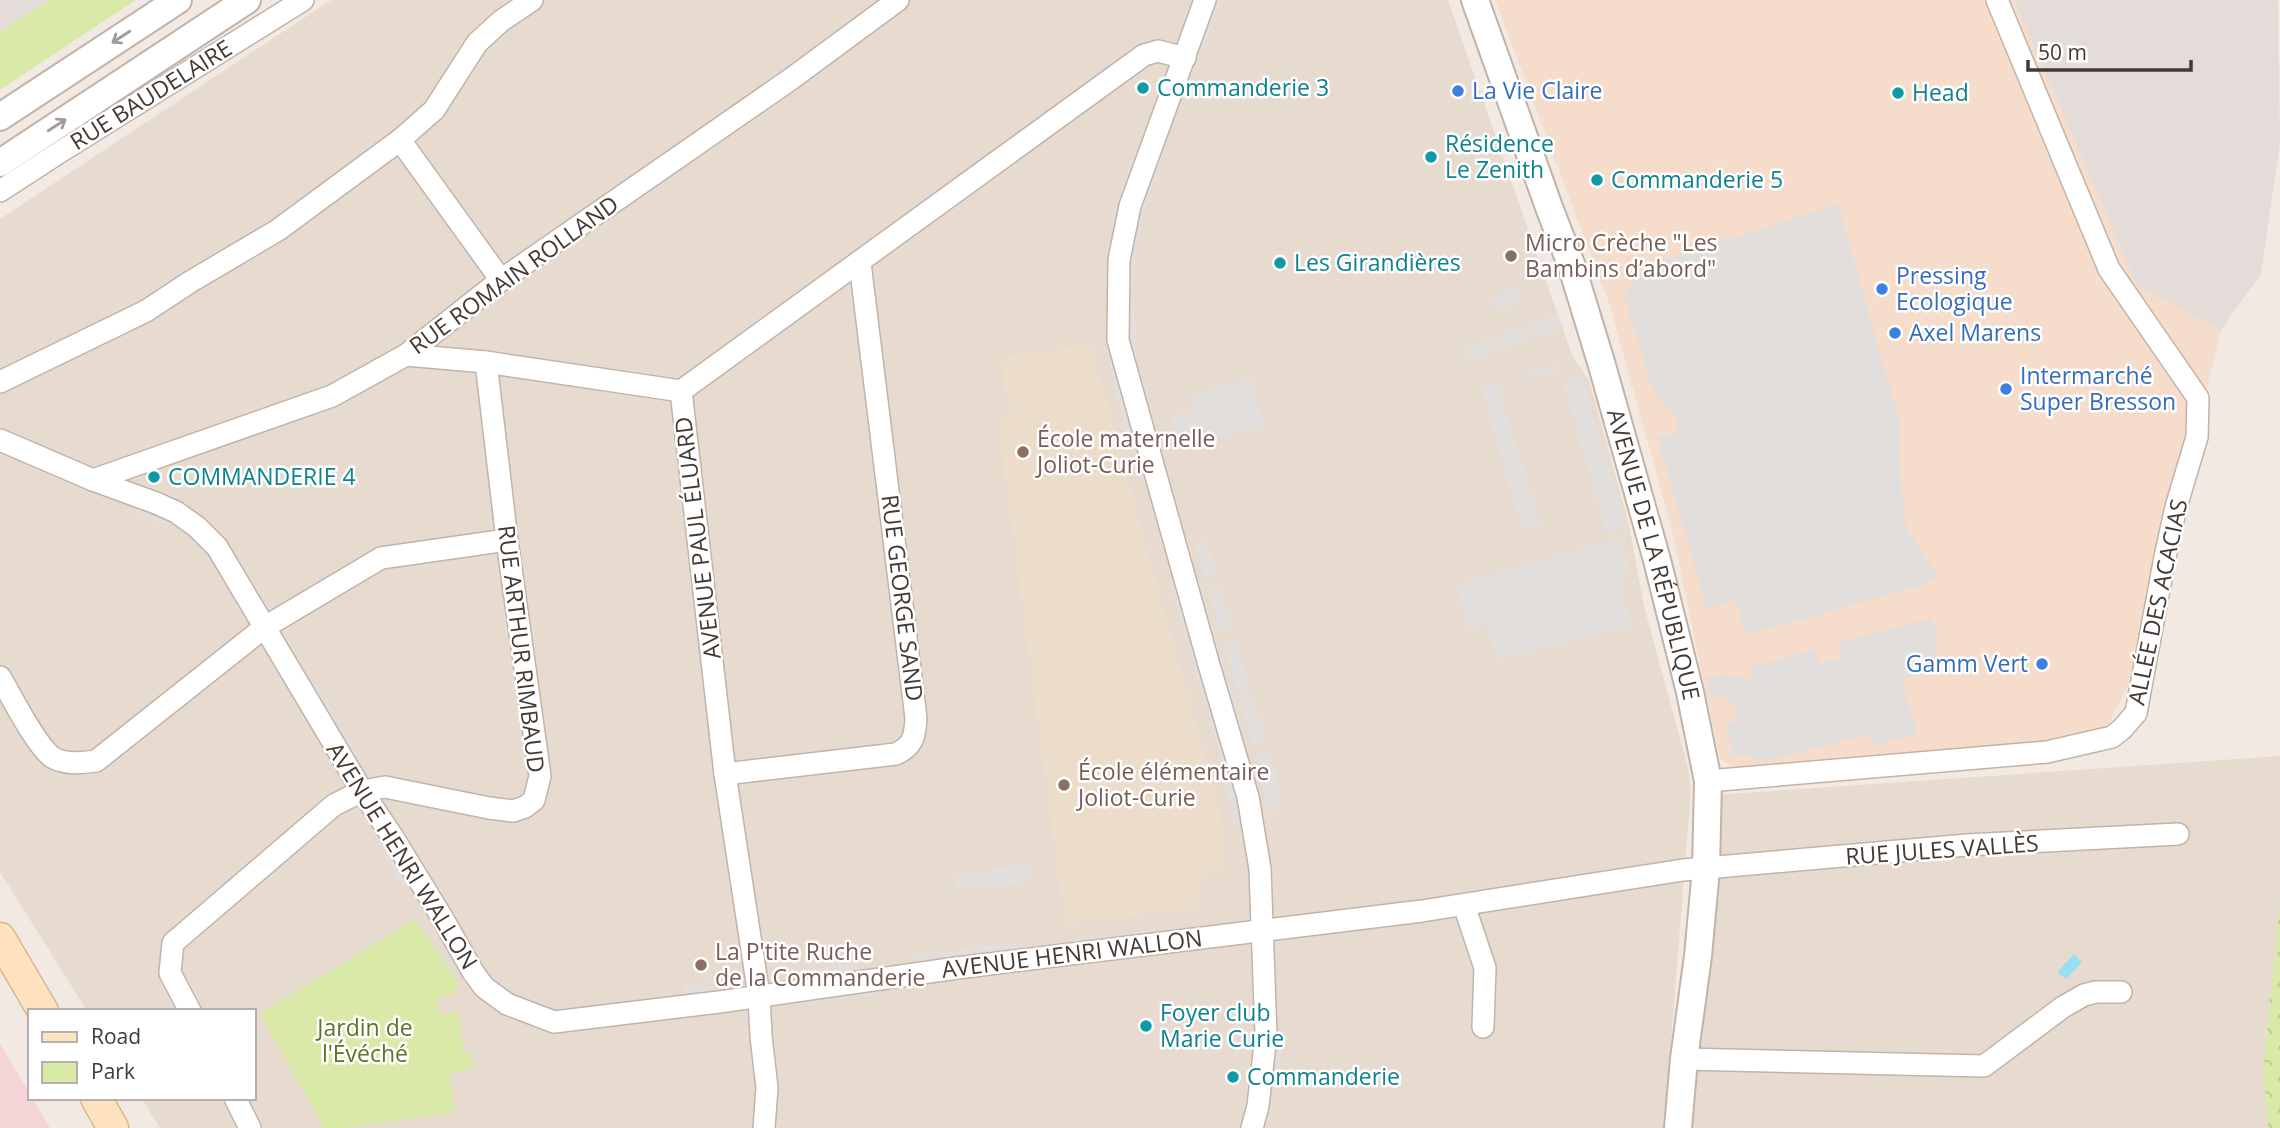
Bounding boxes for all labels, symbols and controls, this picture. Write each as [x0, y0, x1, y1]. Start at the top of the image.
scale bar [2028, 28, 2191, 72]
one-way arrow [112, 30, 131, 45]
street label: RUE BAUDELAIRE [63, 31, 238, 157]
text: 50 m [2038, 38, 2087, 66]
place label: Commanderie 3 [1157, 71, 1329, 103]
place label: La Vie Claire [1472, 74, 1602, 106]
place label: Head [1912, 76, 1969, 108]
marker: Commanderie 3 [1135, 80, 1151, 96]
marker: La Vie Claire [1450, 83, 1466, 99]
marker: Head [1890, 85, 1906, 101]
one-way arrow [47, 118, 66, 133]
place label: Résidence Le Zenith [1445, 127, 1554, 185]
marker: Résidence Le Zenith [1423, 149, 1439, 165]
place label: Commanderie 5 [1611, 163, 1783, 195]
marker: Commanderie 5 [1589, 172, 1605, 188]
street label: RUE ROMAIN ROLLAND [402, 187, 625, 361]
place label: Micro Crèche "Les Bambins d’abord" [1525, 226, 1718, 284]
place label: Les Girandières [1294, 246, 1461, 278]
marker: Micro Crèche "Les Bambins d’abord" [1503, 248, 1519, 264]
marker: Les Girandières [1272, 255, 1288, 271]
place label: Pressing Ecologique [1896, 259, 2013, 317]
marker: Pressing Ecologique [1874, 281, 1890, 297]
place label: Axel Marens [1909, 316, 2041, 348]
marker: Axel Marens [1887, 325, 1903, 341]
place label: Intermarché Super Bresson [2020, 359, 2176, 417]
marker: Intermarché Super Bresson [1998, 381, 2014, 397]
street label: AVENUE DE LA RÉPUBLIQUE [1600, 405, 1708, 703]
street label: AVENUE PAUL ÉLUARD [666, 415, 728, 661]
place label: École maternelle Joliot-Curie [1035, 422, 1215, 480]
marker: École maternelle Joliot-Curie [1015, 444, 1031, 460]
place label: COMMANDERIE 4 [168, 460, 356, 492]
marker: COMMANDERIE 4 [146, 469, 162, 485]
street label: RUE GEORGE SAND [874, 493, 932, 703]
street label: ALLÉE DES ACACIAS [2120, 496, 2194, 708]
street label: RUE ARTHUR RIMBAUD [491, 523, 553, 774]
place label: Gamm Vert [1906, 647, 2028, 679]
marker: Gamm Vert [2034, 656, 2050, 672]
street label: AVENUE HENRI WALLON [320, 736, 486, 975]
place label: École élémentaire Joliot-Curie [1076, 755, 1269, 813]
marker: École élémentaire Joliot-Curie [1056, 777, 1072, 793]
street label: RUE JULES VALLÈS [1844, 826, 2040, 872]
street label: AVENUE HENRI WALLON [940, 921, 1204, 985]
place label: La P'tite Ruche de la Commanderie [715, 935, 925, 993]
marker: La P'tite Ruche de la Commanderie [693, 957, 709, 973]
place label: Foyer club Marie Curie [1160, 996, 1284, 1054]
legend [28, 1009, 256, 1100]
park label: Jardin de l'Évéché [315, 1011, 413, 1069]
marker: Foyer club Marie Curie [1138, 1018, 1154, 1034]
text: Road [91, 1022, 141, 1050]
text: Park [91, 1057, 135, 1085]
place label: Commanderie [1247, 1060, 1400, 1092]
marker: Commanderie [1225, 1069, 1241, 1085]

